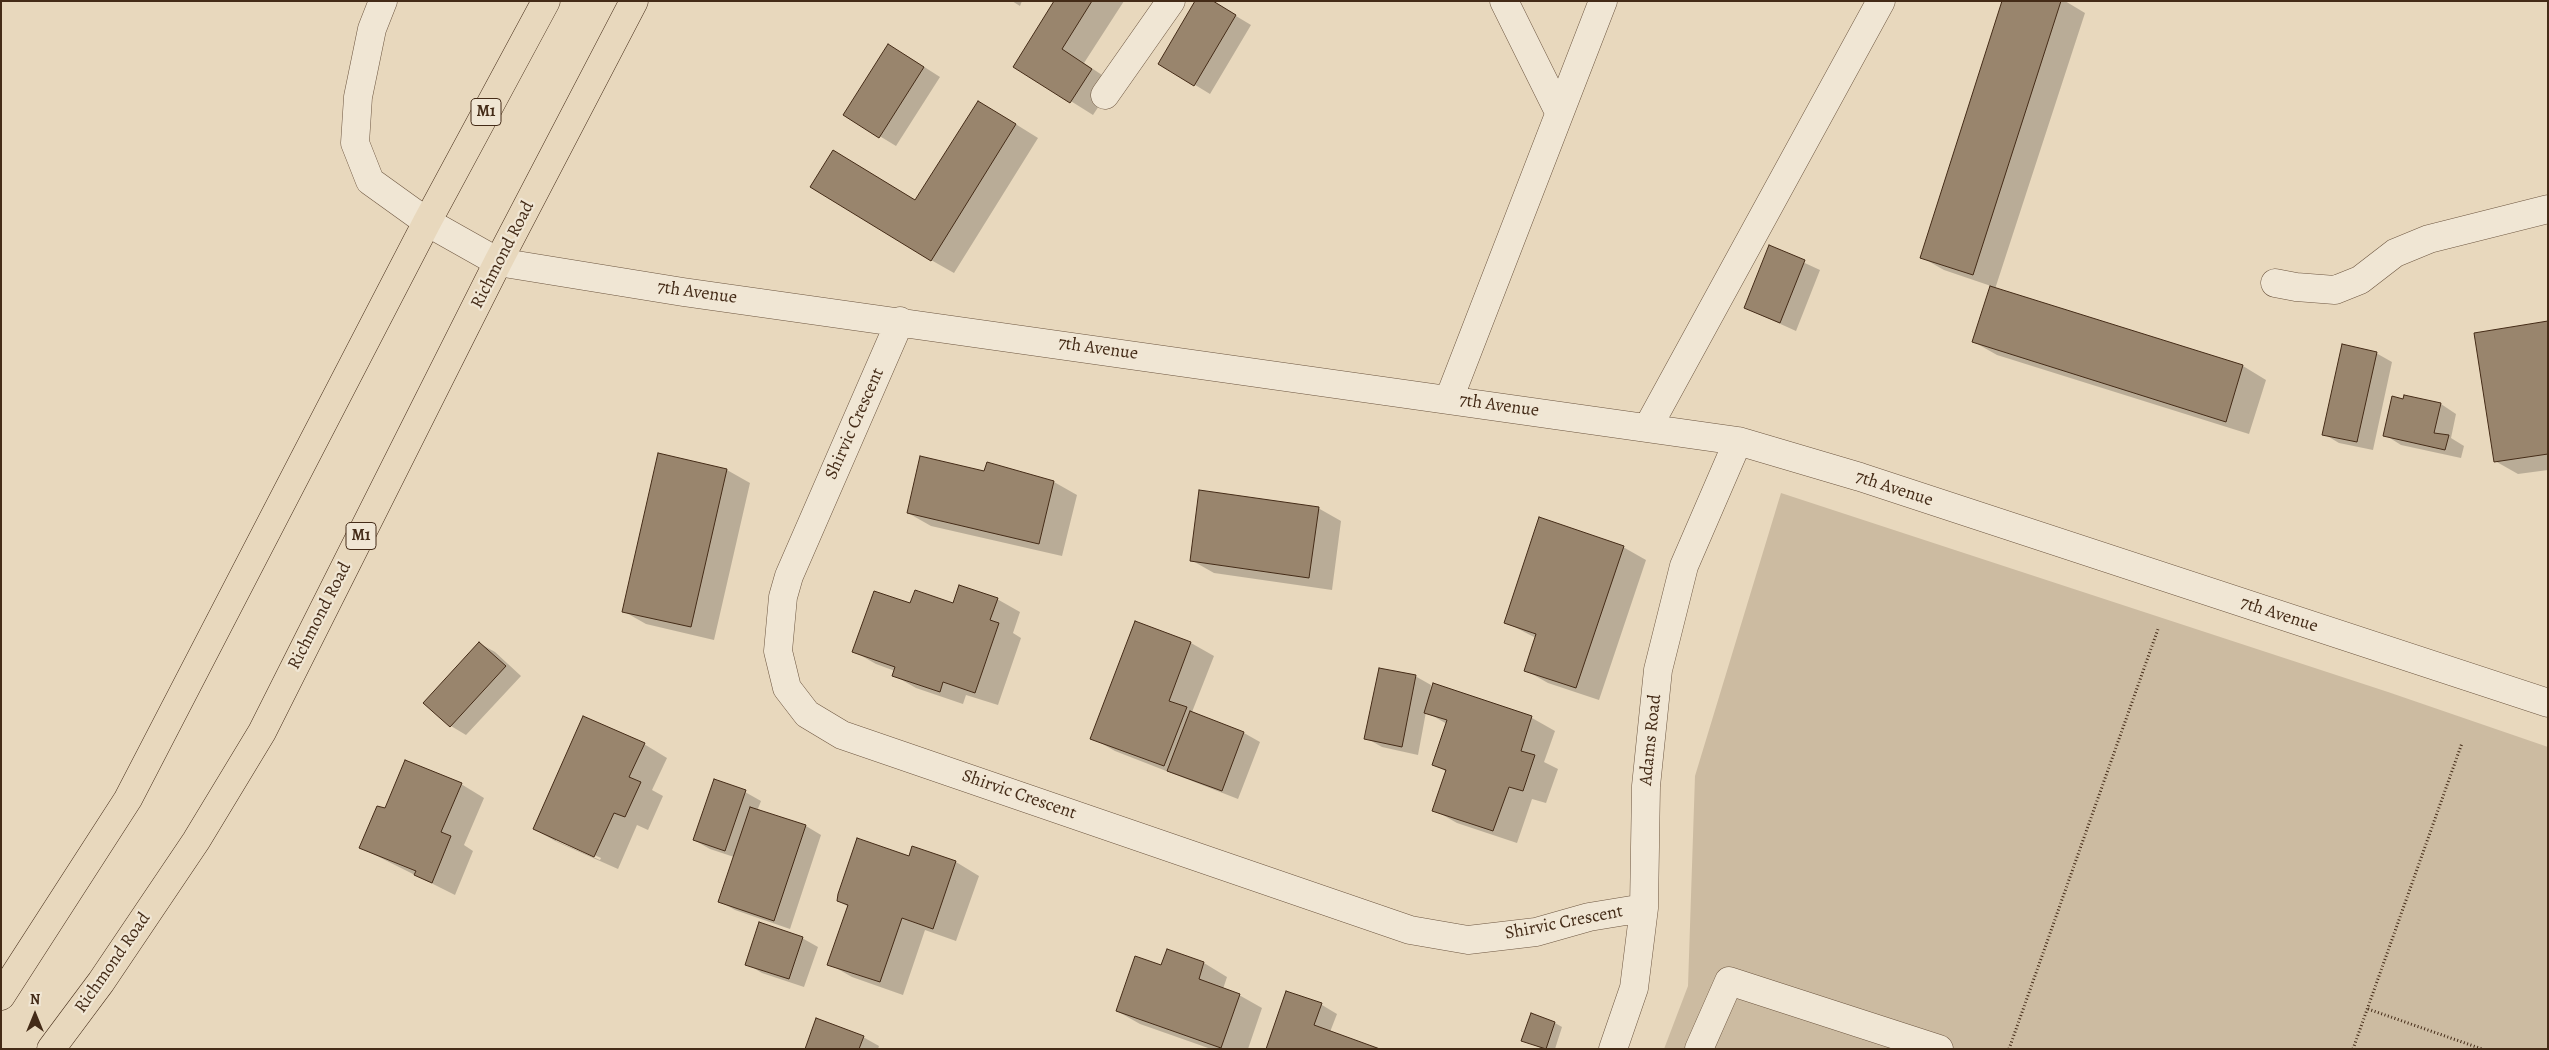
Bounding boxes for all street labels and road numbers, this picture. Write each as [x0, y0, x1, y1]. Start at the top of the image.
road number: M1 [471, 98, 501, 125]
street label: Richmond Road [467, 198, 539, 312]
street label: 7th Avenue [656, 277, 738, 309]
street label: 7th Avenue [1057, 333, 1139, 365]
street label: Shirvic Crescent [821, 365, 889, 483]
street label: 7th Avenue [1458, 390, 1540, 422]
street label: 7th Avenue [1852, 466, 1936, 512]
road number: M1 [346, 522, 376, 550]
street label: Richmond Road [284, 559, 356, 673]
street label: 7th Avenue [2237, 592, 2321, 638]
street label: Adams Road [1635, 693, 1667, 787]
street label: Shirvic Crescent [959, 765, 1079, 825]
street label: Shirvic Crescent [1503, 901, 1625, 945]
street label: Richmond Road [70, 909, 156, 1017]

